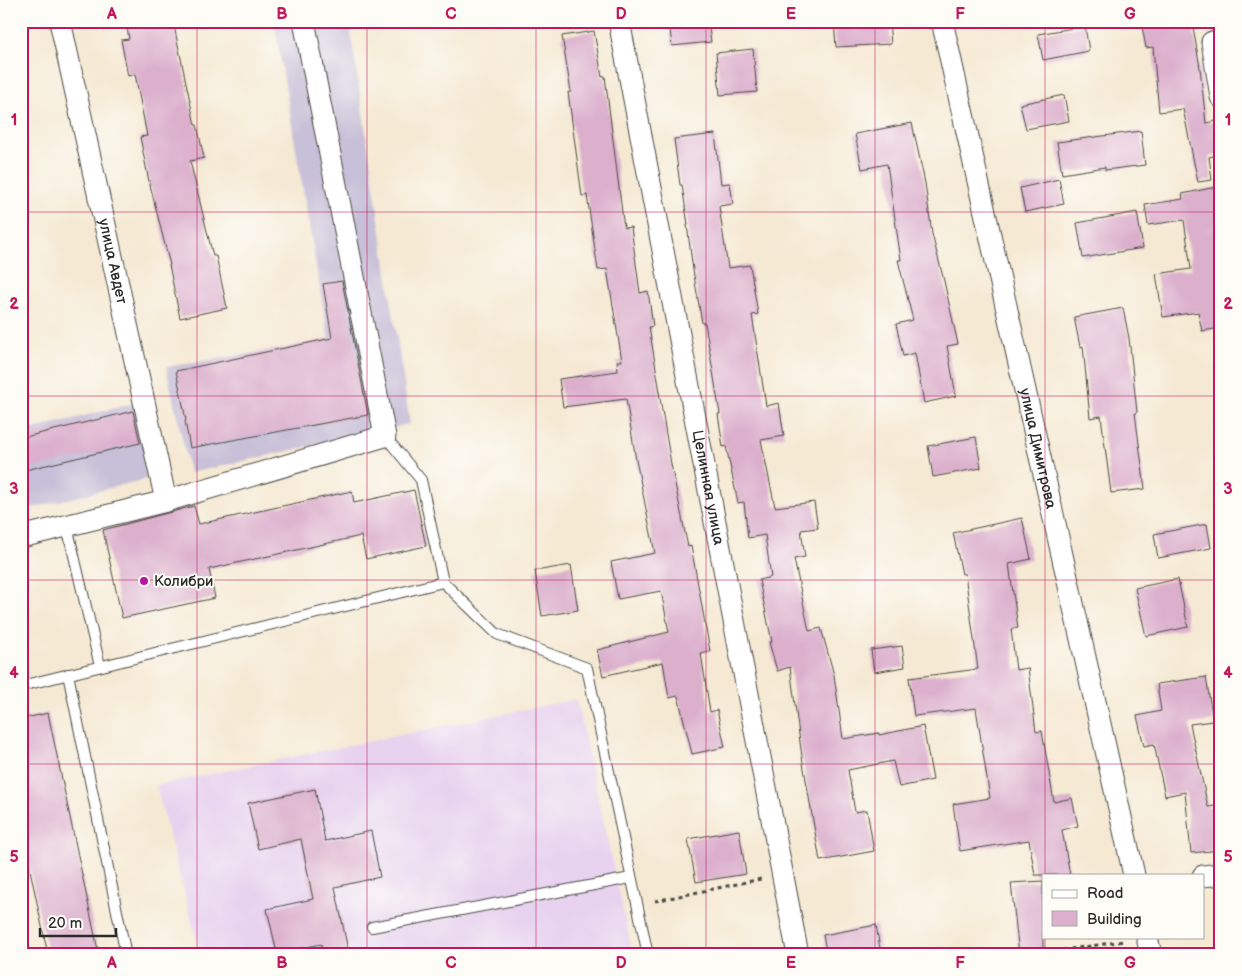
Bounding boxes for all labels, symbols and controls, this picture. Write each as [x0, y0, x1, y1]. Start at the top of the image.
text: A [106, 5, 117, 24]
text: B [276, 5, 288, 24]
text: C [445, 5, 457, 24]
text: D [615, 5, 627, 24]
text: E [786, 5, 796, 24]
text: F [955, 5, 965, 24]
text: G [1124, 5, 1136, 24]
text: 1 [11, 111, 17, 130]
text: 1 [1225, 111, 1231, 130]
street label: улица Авдет [94, 217, 132, 306]
text: 2 [9, 295, 19, 314]
text: 2 [1223, 295, 1233, 314]
street label: улица Димитрова [1015, 386, 1061, 510]
street label: Целинная улица [688, 428, 729, 547]
text: 3 [9, 480, 19, 499]
text: 3 [1223, 480, 1233, 499]
place label: Колибри [154, 572, 213, 591]
marker: Колибри [138, 575, 150, 587]
text: 4 [9, 664, 19, 683]
text: 4 [1223, 664, 1233, 683]
text: 5 [9, 848, 19, 867]
text: 5 [1223, 848, 1233, 867]
legend [1042, 874, 1204, 938]
text: Road [1087, 884, 1123, 903]
scale bar [40, 906, 116, 938]
text: Building [1087, 910, 1142, 929]
text: 20 m [48, 914, 82, 933]
text: A [106, 954, 117, 973]
text: B [276, 954, 288, 973]
text: C [445, 954, 457, 973]
text: D [615, 954, 627, 973]
text: E [786, 954, 796, 973]
text: F [955, 954, 965, 973]
text: G [1124, 954, 1136, 973]

